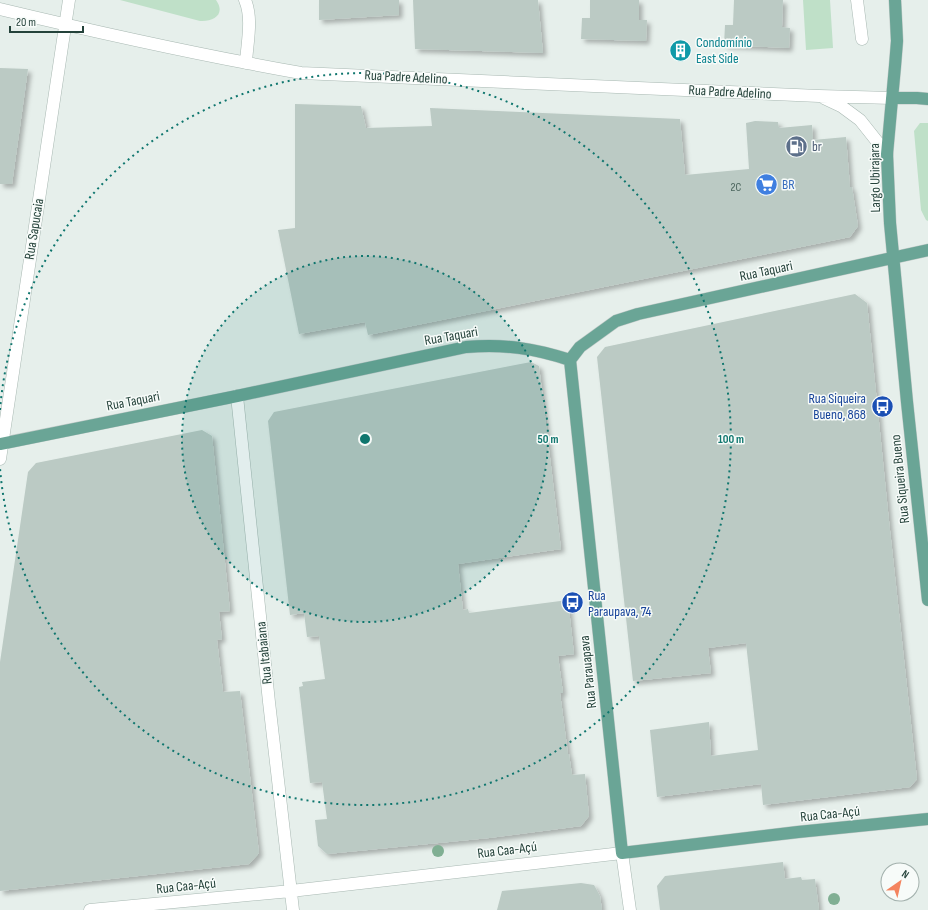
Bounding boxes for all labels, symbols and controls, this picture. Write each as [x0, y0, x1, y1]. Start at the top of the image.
scale bar [10, 8, 83, 34]
text: 20 m [16, 15, 36, 30]
place label: Condomínio East Side [696, 34, 752, 67]
building icon: Condomínio East Side [668, 37, 694, 63]
street label: Rua Padre Adelino [364, 66, 448, 88]
street label: Rua Padre Adelino [688, 81, 772, 103]
fuel station icon: br [784, 133, 810, 159]
place label: br [812, 138, 822, 155]
street label: Largo Ubirajara [866, 143, 884, 213]
supermarket icon: BR [754, 171, 780, 197]
place label: BR [782, 176, 795, 193]
house number: 2C [731, 180, 742, 195]
street label: Rua Sapucaia [21, 197, 47, 261]
street label: Rua Taquari [738, 257, 794, 285]
street label: Rua Taquari [423, 323, 479, 349]
street label: Rua Taquari [105, 388, 161, 414]
place label: Rua Siqueira Bueno, 868 [808, 390, 866, 423]
bus stop icon: Rua Siqueira Bueno, 868 [869, 393, 895, 419]
centre of rings [358, 432, 372, 446]
text: 50 m [538, 432, 558, 447]
text: 100 m [718, 432, 744, 447]
street label: Rua Siqueira Bueno [887, 433, 913, 524]
place label: Rua Paraupava, 74 [588, 587, 652, 620]
bus stop icon: Rua Paraupava, 74 [560, 590, 586, 616]
street label: Rua Itabaiana [252, 621, 276, 685]
street label: Rua Parauapava [576, 635, 600, 709]
street label: Rua Caa-Açú [799, 802, 861, 826]
street label: Rua Caa-Açú [476, 838, 538, 862]
north arrow [880, 862, 920, 902]
text: N [899, 867, 911, 881]
street label: Rua Caa-Açú [155, 874, 217, 898]

